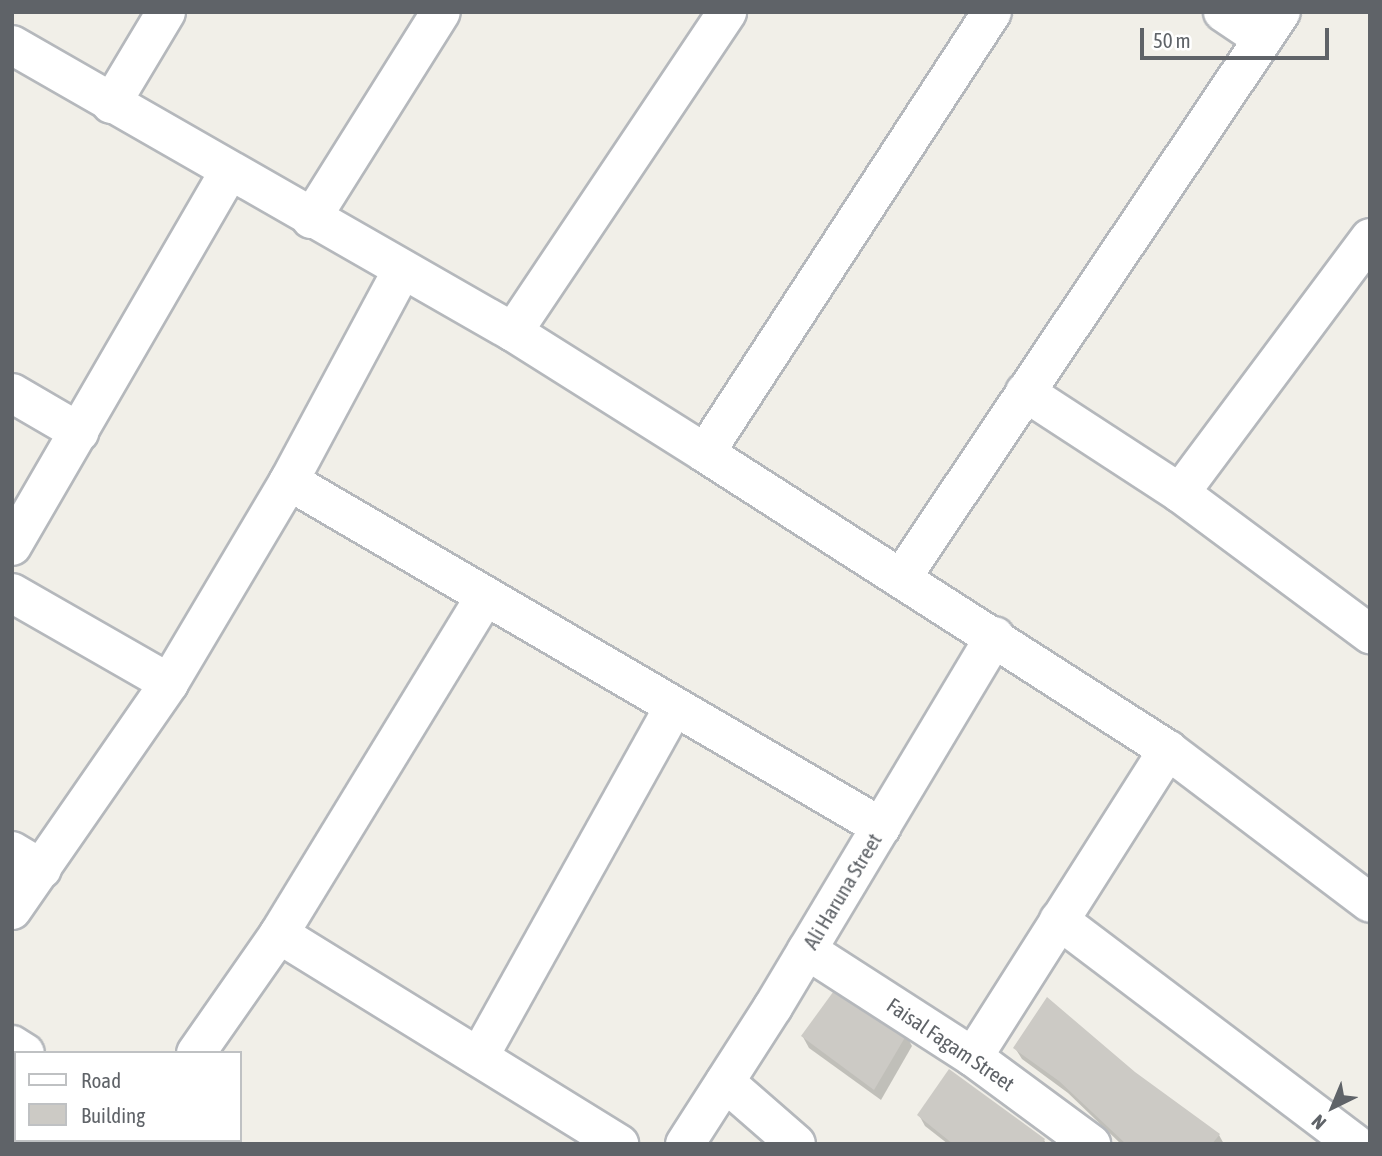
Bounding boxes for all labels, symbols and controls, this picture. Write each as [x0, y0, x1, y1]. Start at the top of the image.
scale bar [1144, 14, 1333, 58]
text: 50 m [1153, 28, 1191, 52]
street label: Ali Haruna Street [798, 828, 886, 954]
street label: Faisal Fagam Street [882, 992, 1020, 1096]
legend [14, 1051, 242, 1142]
text: Road [81, 1068, 121, 1092]
north arrow [1298, 1072, 1368, 1142]
text: Building [81, 1103, 145, 1127]
text: N [1307, 1110, 1330, 1134]

